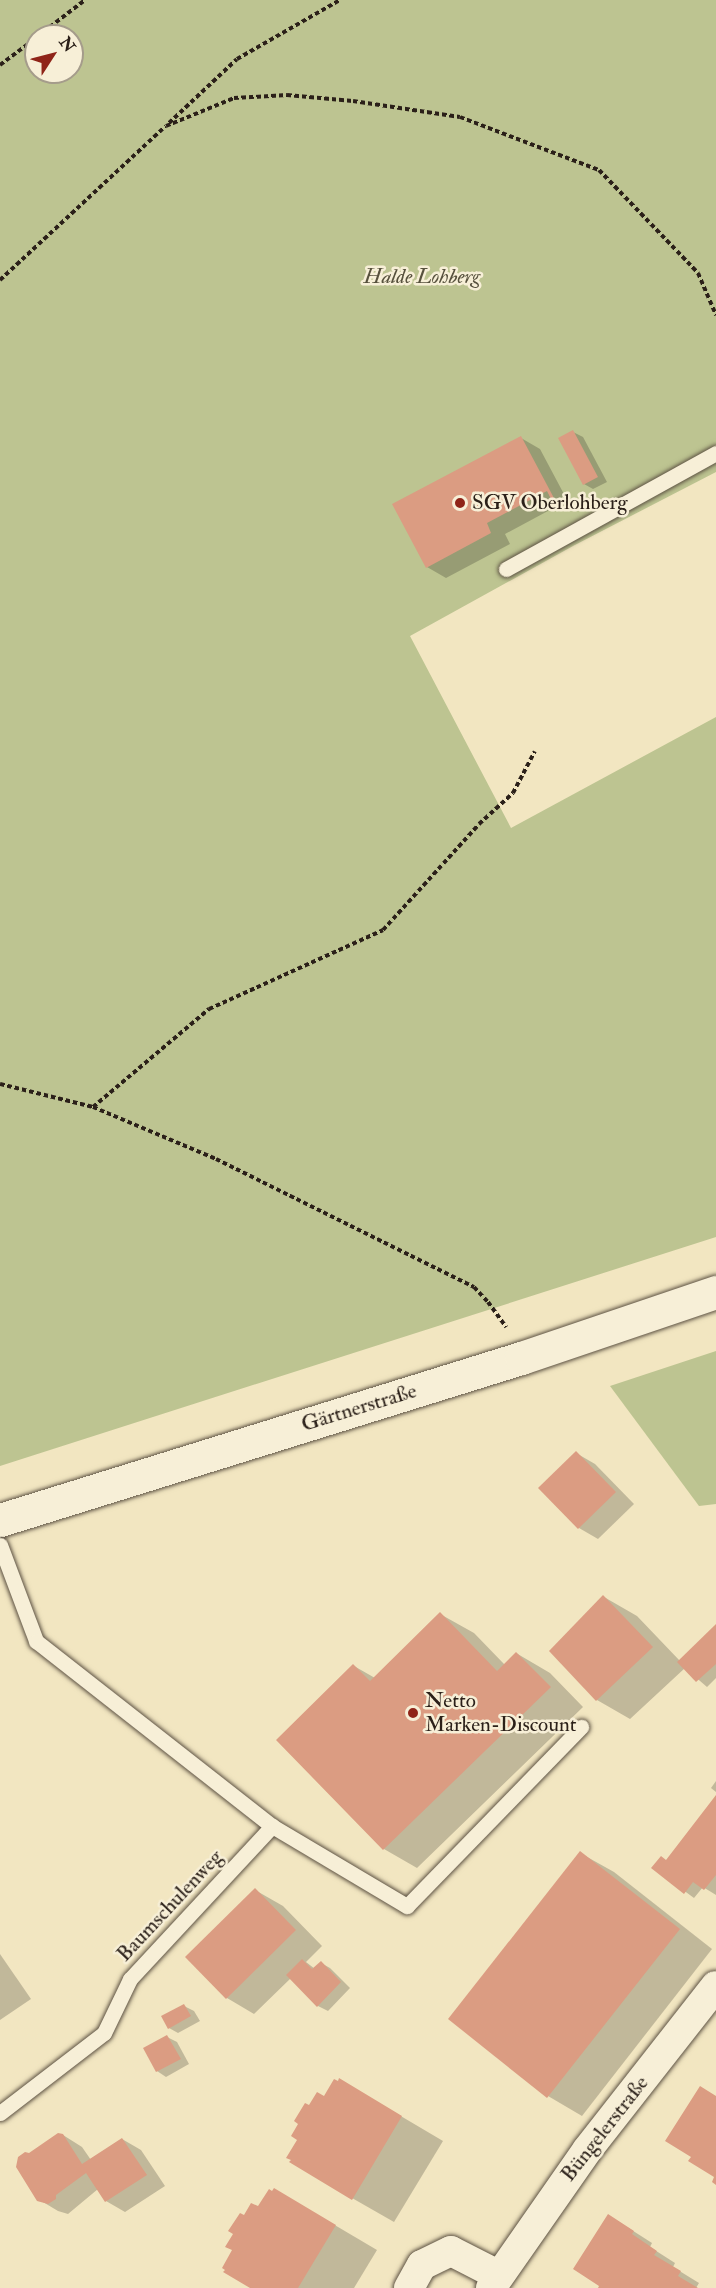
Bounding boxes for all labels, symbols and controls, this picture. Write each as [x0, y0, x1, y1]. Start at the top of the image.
north arrow [24, 24, 84, 84]
text: N [55, 33, 79, 56]
park label: Halde Lohberg [364, 264, 480, 290]
place label: SGV Oberlohberg [472, 490, 628, 516]
marker: SGV Oberlohberg [453, 496, 467, 510]
street label: Gärtnerstraße [298, 1379, 420, 1437]
place label: Netto Marken-Discount [425, 1688, 577, 1738]
marker: Netto Marken-Discount [406, 1706, 420, 1720]
street label: Baumschulenweg [112, 1845, 228, 1967]
street label: Büngelerstraße [556, 2071, 654, 2187]

